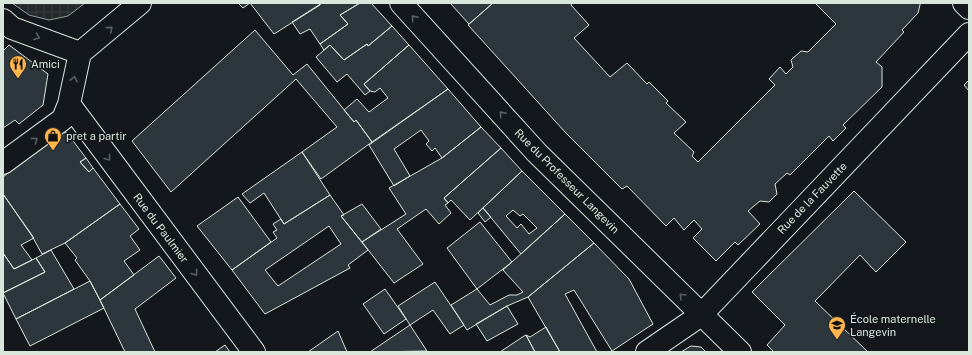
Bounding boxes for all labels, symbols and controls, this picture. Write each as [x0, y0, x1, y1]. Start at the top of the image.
one-way arrow [411, 15, 419, 23]
one-way arrow [105, 26, 112, 33]
one-way arrow [34, 33, 41, 41]
restaurant icon: Amici [8, 54, 28, 79]
place label: Amici [31, 58, 60, 70]
one-way arrow [70, 76, 78, 82]
one-way arrow [499, 111, 506, 119]
shop icon: pret a partir [43, 126, 63, 151]
street label: Rue du Professeur Langevin [512, 126, 622, 236]
place label: pret a partir [66, 130, 127, 142]
one-way arrow [30, 138, 37, 145]
one-way arrow [104, 154, 111, 161]
street label: Rue de la Fauvette [775, 160, 849, 236]
street label: Rue du Paulmier [131, 191, 191, 265]
one-way arrow [190, 269, 197, 276]
one-way arrow [679, 293, 687, 301]
place label: École maternelle Langevin [850, 312, 936, 338]
school or university icon: École maternelle Langevin [827, 315, 847, 340]

